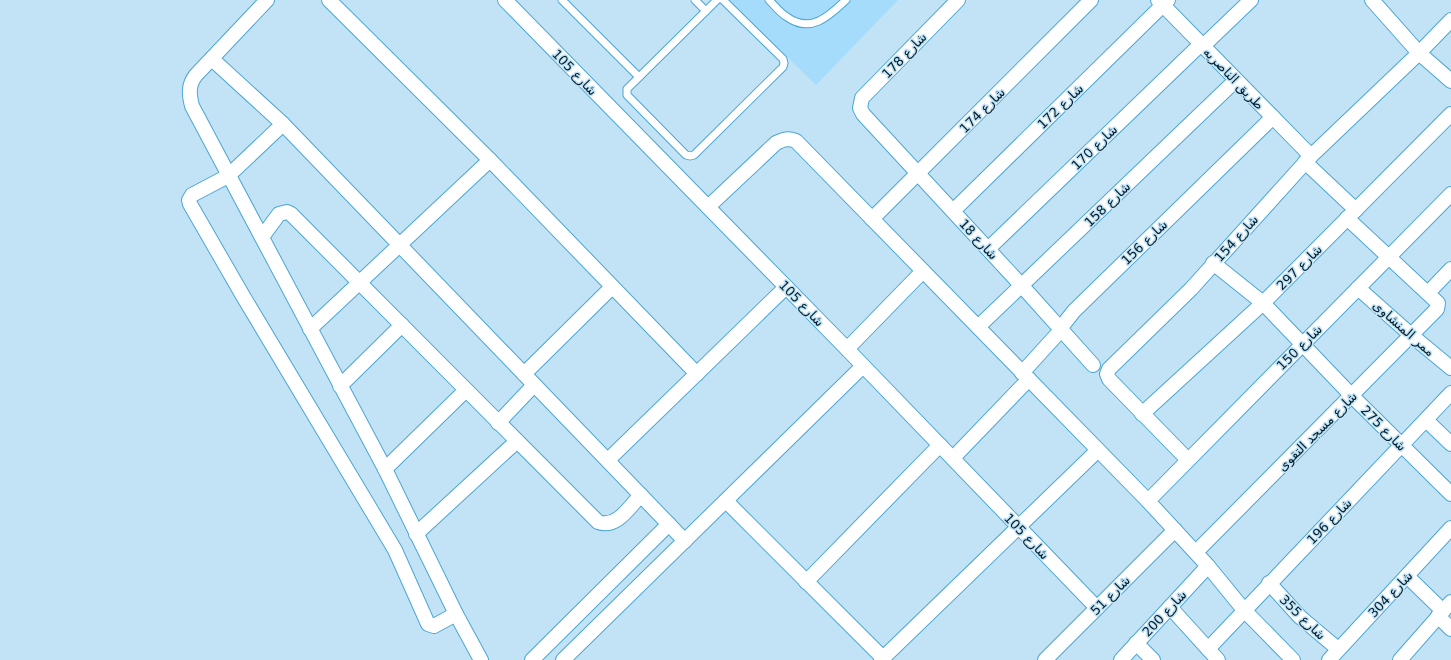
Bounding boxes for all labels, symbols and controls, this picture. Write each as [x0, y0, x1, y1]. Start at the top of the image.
street label: شارع 178 [879, 29, 931, 82]
street label: طريق الناصريه [1200, 44, 1267, 113]
street label: شارع 105 [548, 46, 600, 99]
street label: شارع 172 [1034, 81, 1087, 133]
street label: شارع 174 [957, 85, 1009, 137]
street label: شارع 170 [1068, 122, 1121, 174]
street label: شارع 158 [1081, 179, 1134, 231]
street label: شارع 154 [1211, 212, 1262, 266]
street label: شارع 18 [956, 216, 1001, 263]
street label: شارع 156 [1118, 217, 1171, 269]
street label: شارع 297 [1274, 242, 1326, 294]
street label: شارع 105 [775, 277, 827, 330]
street label: ممر المنشاوى [1369, 298, 1438, 360]
street label: شارع 150 [1274, 322, 1326, 374]
street label: شارع مسجد التقوى [1275, 389, 1361, 475]
street label: شارع 275 [1357, 403, 1409, 455]
street label: شارع 196 [1304, 495, 1356, 548]
street label: شارع 105 [1000, 510, 1052, 563]
street label: شارع 304 [1365, 568, 1416, 621]
street label: شارع 51 [1088, 573, 1134, 619]
street label: شارع 200 [1139, 587, 1190, 640]
street label: شارع 355 [1276, 592, 1329, 644]

